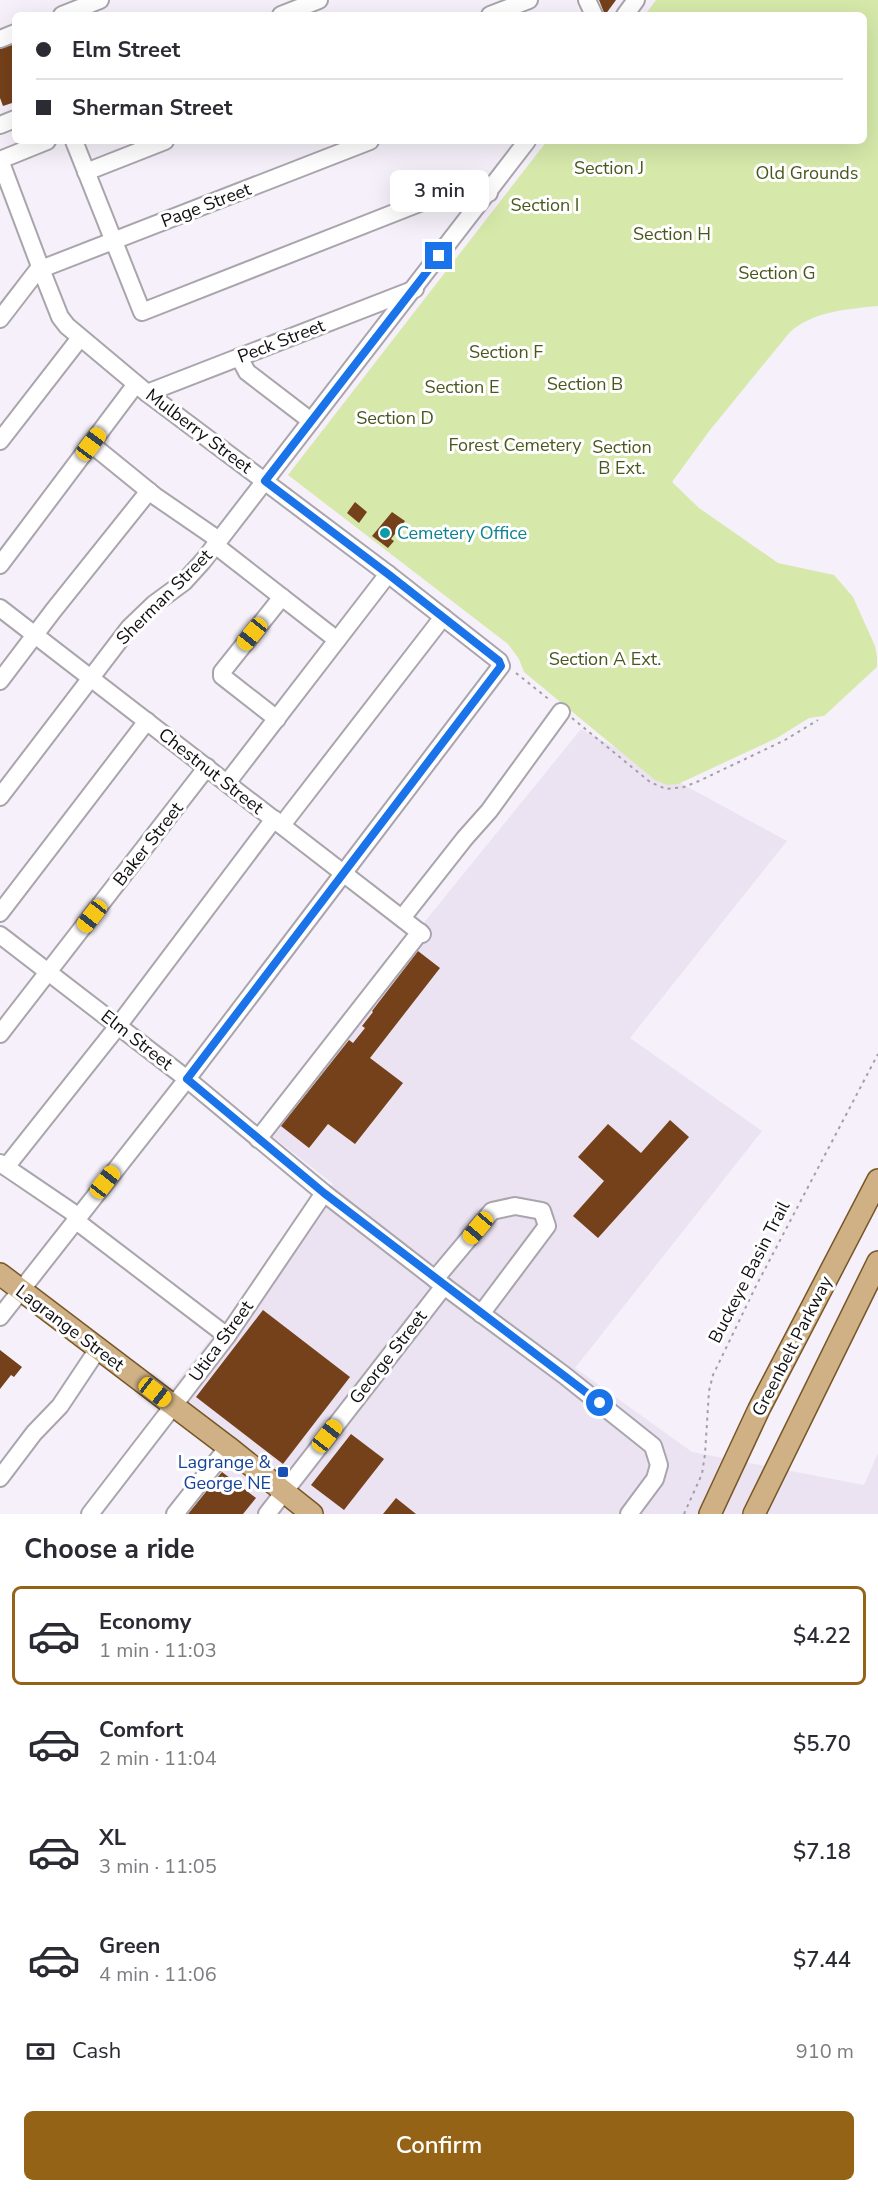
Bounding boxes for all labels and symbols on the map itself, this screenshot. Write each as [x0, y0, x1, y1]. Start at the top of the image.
park label: Section J [574, 156, 644, 180]
park label: Old Grounds [755, 161, 859, 185]
callout: 3 min [390, 169, 488, 211]
street label: Page Street [158, 177, 255, 233]
park label: Section I [511, 193, 579, 217]
park label: Section H [633, 222, 711, 246]
route end [425, 242, 452, 269]
park label: Section G [738, 261, 816, 285]
street label: Peck Street [234, 313, 329, 369]
park label: Section F [469, 340, 543, 364]
park label: Section B [547, 372, 623, 396]
park label: Section E [425, 375, 499, 399]
street label: Mulberry Street [141, 383, 258, 479]
park label: Section D [356, 406, 434, 430]
car [73, 424, 109, 464]
park label: Forest Cemetery [449, 433, 582, 457]
park label: Section B Ext. [592, 435, 652, 480]
place label: Cemetery Office [397, 521, 527, 545]
marker: Cemetery Office [378, 526, 392, 540]
street label: Sherman Street [111, 543, 218, 650]
car [234, 614, 270, 654]
park label: Section A Ext. [549, 647, 661, 671]
street label: Chestnut Street [154, 722, 269, 820]
street label: Baker Street [108, 797, 189, 891]
car [74, 896, 110, 936]
street label: Elm Street [96, 1004, 178, 1076]
car [87, 1162, 123, 1202]
street label: Buckeye Basin Trail [703, 1196, 795, 1347]
car [460, 1208, 496, 1248]
street label: Greenbelt Parkway [746, 1271, 838, 1420]
street label: Lagrange Street [11, 1279, 130, 1377]
street label: Utica Street [183, 1295, 259, 1387]
street label: George Street [344, 1305, 433, 1409]
car [135, 1374, 175, 1410]
route start [586, 1389, 613, 1416]
car [309, 1416, 345, 1456]
place label: Lagrange & George NE [178, 1450, 272, 1495]
marker: Lagrange & George NE [276, 1465, 290, 1479]

